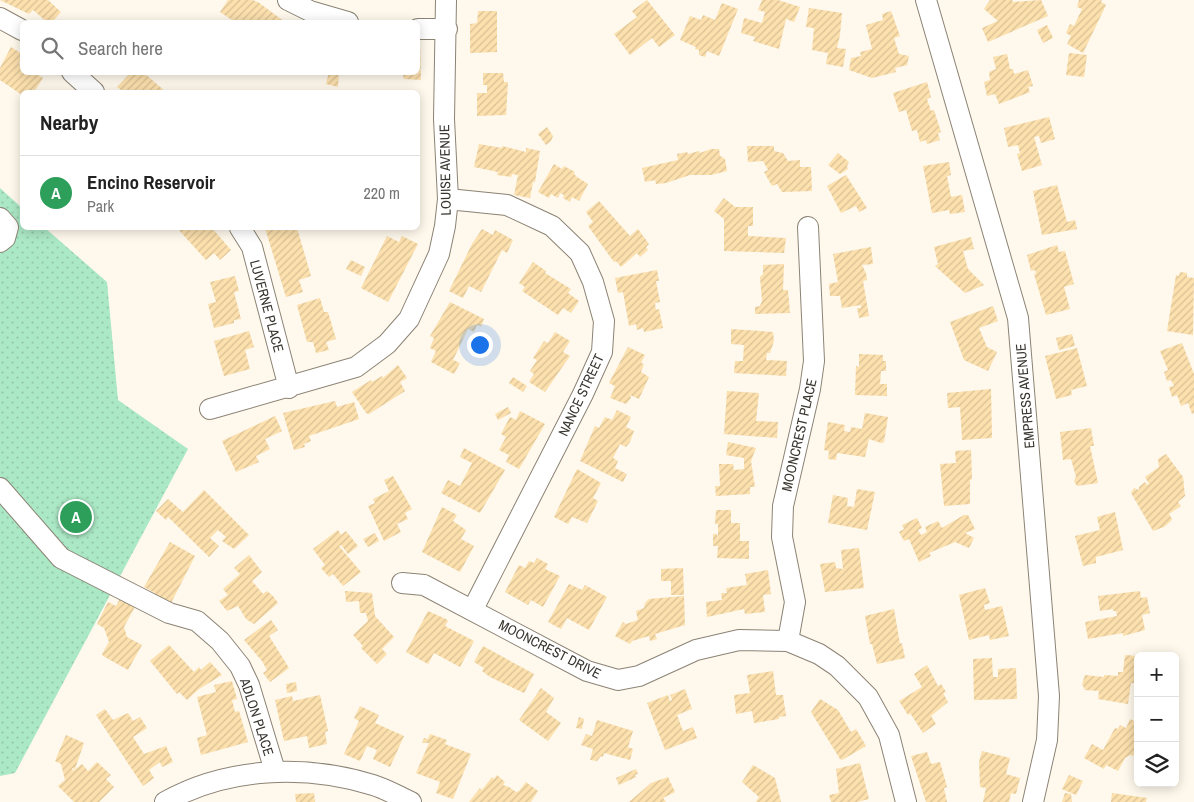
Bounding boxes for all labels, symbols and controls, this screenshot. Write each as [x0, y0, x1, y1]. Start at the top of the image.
search box [20, 20, 420, 75]
icon: search [38, 34, 66, 62]
text: Search here [78, 35, 163, 61]
text: Nearby [40, 108, 98, 137]
street label: LOUISE AVENUE [435, 124, 455, 216]
text: Encino Reservoir [87, 169, 215, 195]
text: A [51, 182, 61, 204]
text: 220 m [364, 182, 400, 204]
text: Park [87, 195, 114, 217]
street label: LUVERNE PLACE [246, 258, 288, 354]
your location [467, 332, 493, 358]
street label: EMPRESS AVENUE [1011, 343, 1039, 449]
street label: NANCE STREET [554, 351, 608, 439]
street label: MOONCREST PLACE [777, 377, 821, 493]
pin: A [60, 498, 92, 536]
street label: MOONCREST DRIVE [496, 615, 604, 683]
map controls [1134, 652, 1179, 787]
button: + [1134, 652, 1179, 697]
street label: ADLON PLACE [236, 675, 278, 758]
button: − [1134, 697, 1179, 742]
button: layers [1134, 742, 1179, 787]

